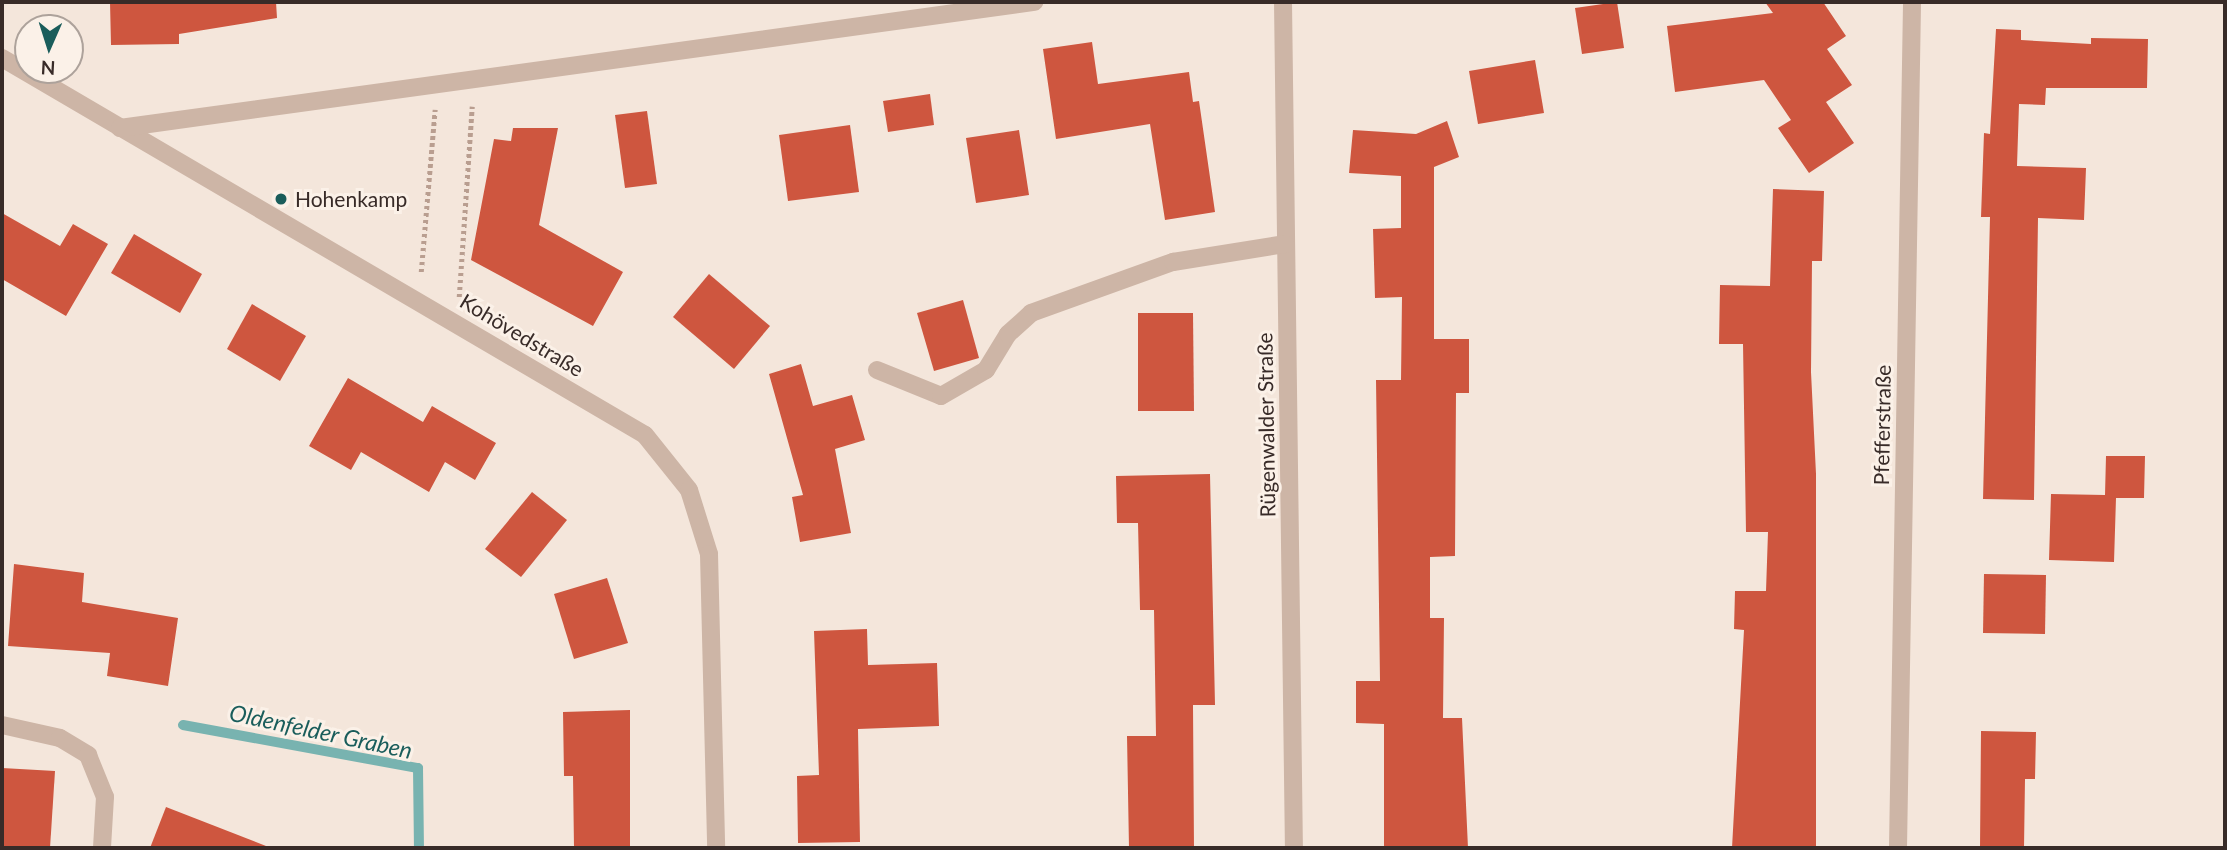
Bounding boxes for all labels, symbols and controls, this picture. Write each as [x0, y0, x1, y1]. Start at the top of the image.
north arrow [14, 14, 84, 84]
text: N [40, 57, 56, 80]
place label: Hohenkamp [295, 186, 407, 212]
marker: Hohenkamp [273, 191, 289, 207]
street label: Kohövedstraße [456, 288, 588, 382]
street label: Rügenwalder Straße [1252, 332, 1280, 518]
street label: Pfefferstraße [1868, 364, 1896, 486]
water label: Oldenfelder Graben [227, 698, 415, 764]

